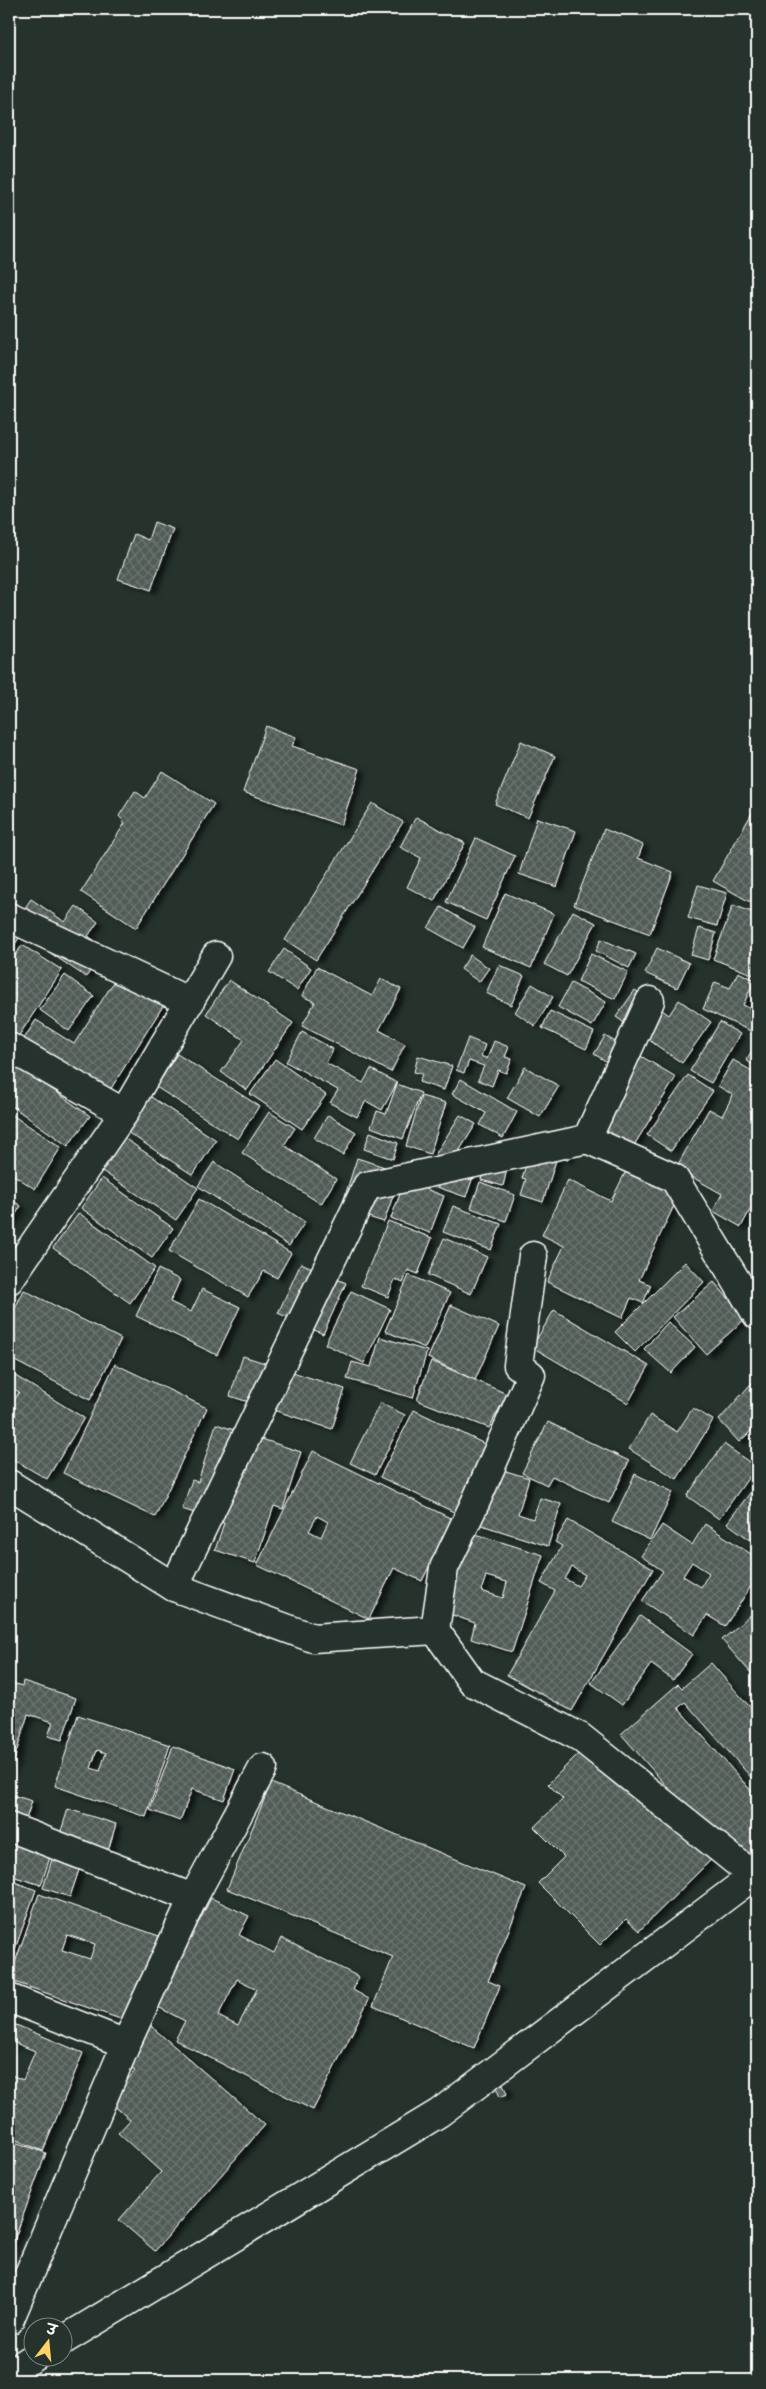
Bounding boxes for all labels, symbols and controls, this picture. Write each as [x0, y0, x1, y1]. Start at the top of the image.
north arrow [22, 2316, 72, 2366]
text: उ [43, 2320, 60, 2340]

